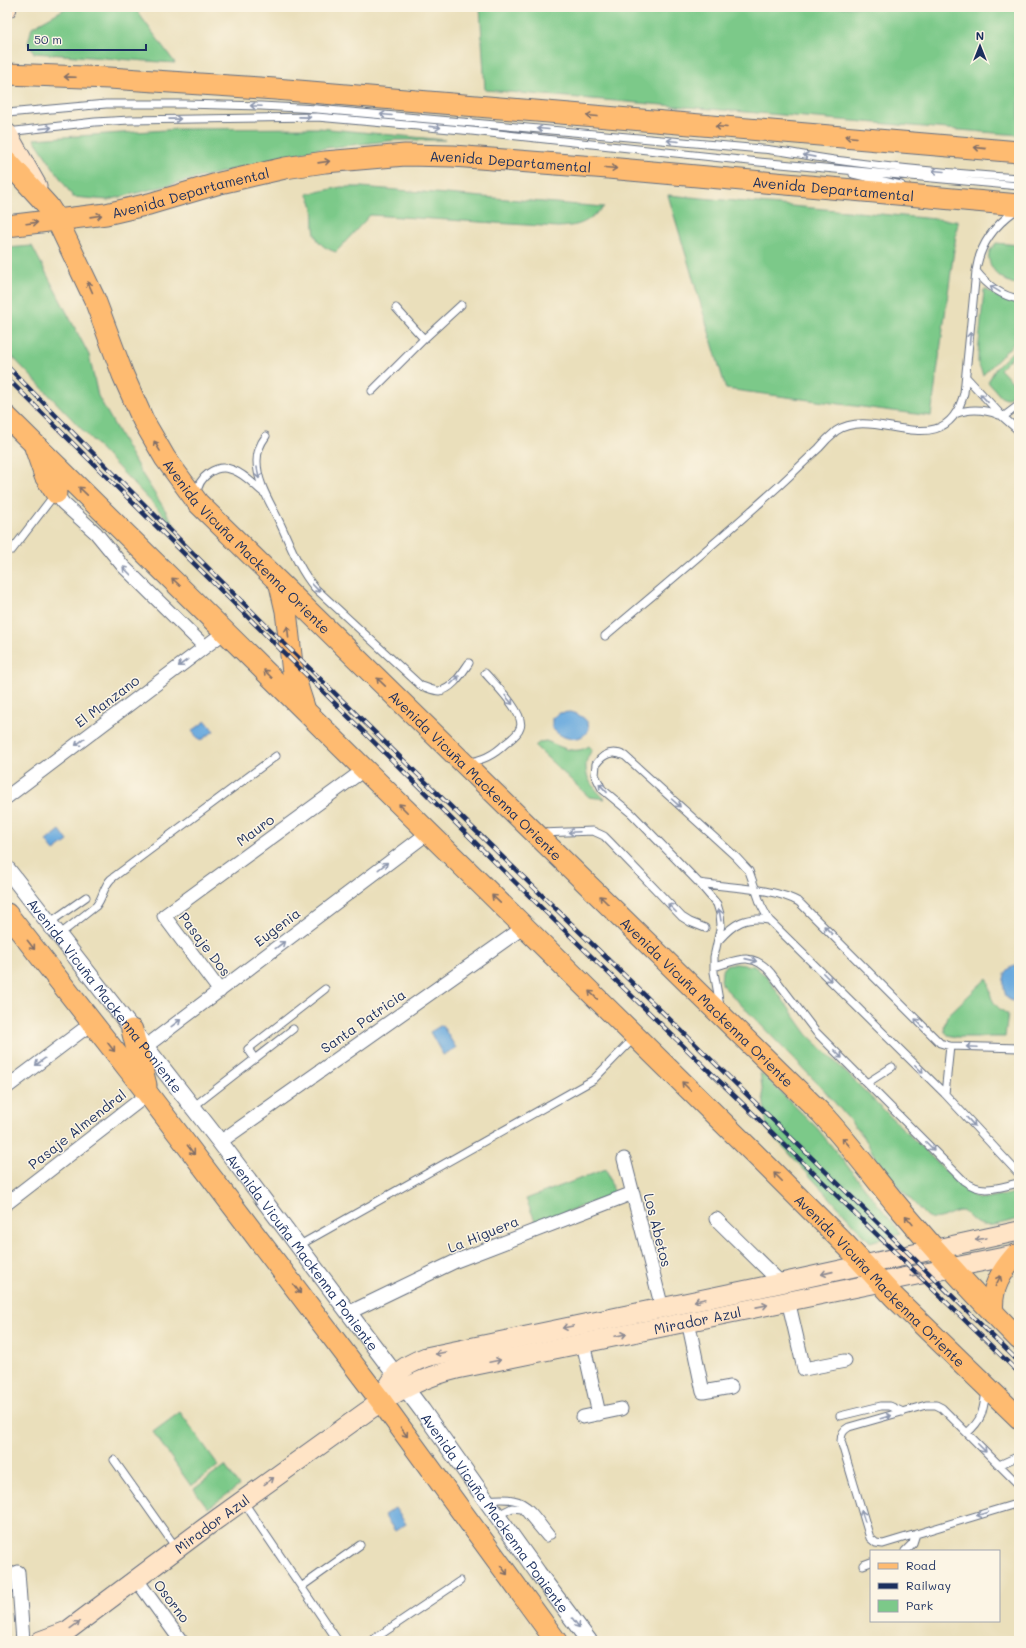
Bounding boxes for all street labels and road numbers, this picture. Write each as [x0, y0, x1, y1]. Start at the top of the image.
street label: Avenida Departamental [429, 146, 592, 176]
street label: Avenida Departamental [110, 162, 271, 222]
street label: Avenida Departamental [752, 172, 915, 205]
street label: Avenida Vicuña Mackenna Oriente [159, 455, 335, 638]
street label: El Manzano [71, 670, 143, 732]
street label: Avenida Vicuña Mackenna Oriente [385, 686, 567, 864]
street label: Mauro [232, 810, 278, 850]
street label: Avenida Vicuña Mackenna Poniente [24, 894, 187, 1096]
street label: Eugenia [250, 903, 304, 951]
street label: Pasaje Dos [175, 908, 235, 980]
street label: Avenida Vicuña Mackenna Oriente [617, 913, 798, 1091]
street label: Santa Patricia [317, 985, 409, 1057]
street label: Pasaje Almendral [24, 1085, 130, 1173]
street label: Avenida Vicuña Mackenna Poniente [222, 1150, 383, 1354]
street label: Avenida Vicuña Mackenna Oriente [791, 1190, 970, 1371]
street label: Los Abetos [640, 1191, 676, 1269]
street label: La Higuera [445, 1211, 521, 1257]
street label: Mirador Azul [652, 1302, 743, 1338]
street label: Avenida Vicuña Mackenna Poniente [417, 1409, 574, 1616]
street label: Mirador Azul [170, 1490, 253, 1557]
street label: Osorno [150, 1576, 194, 1626]

